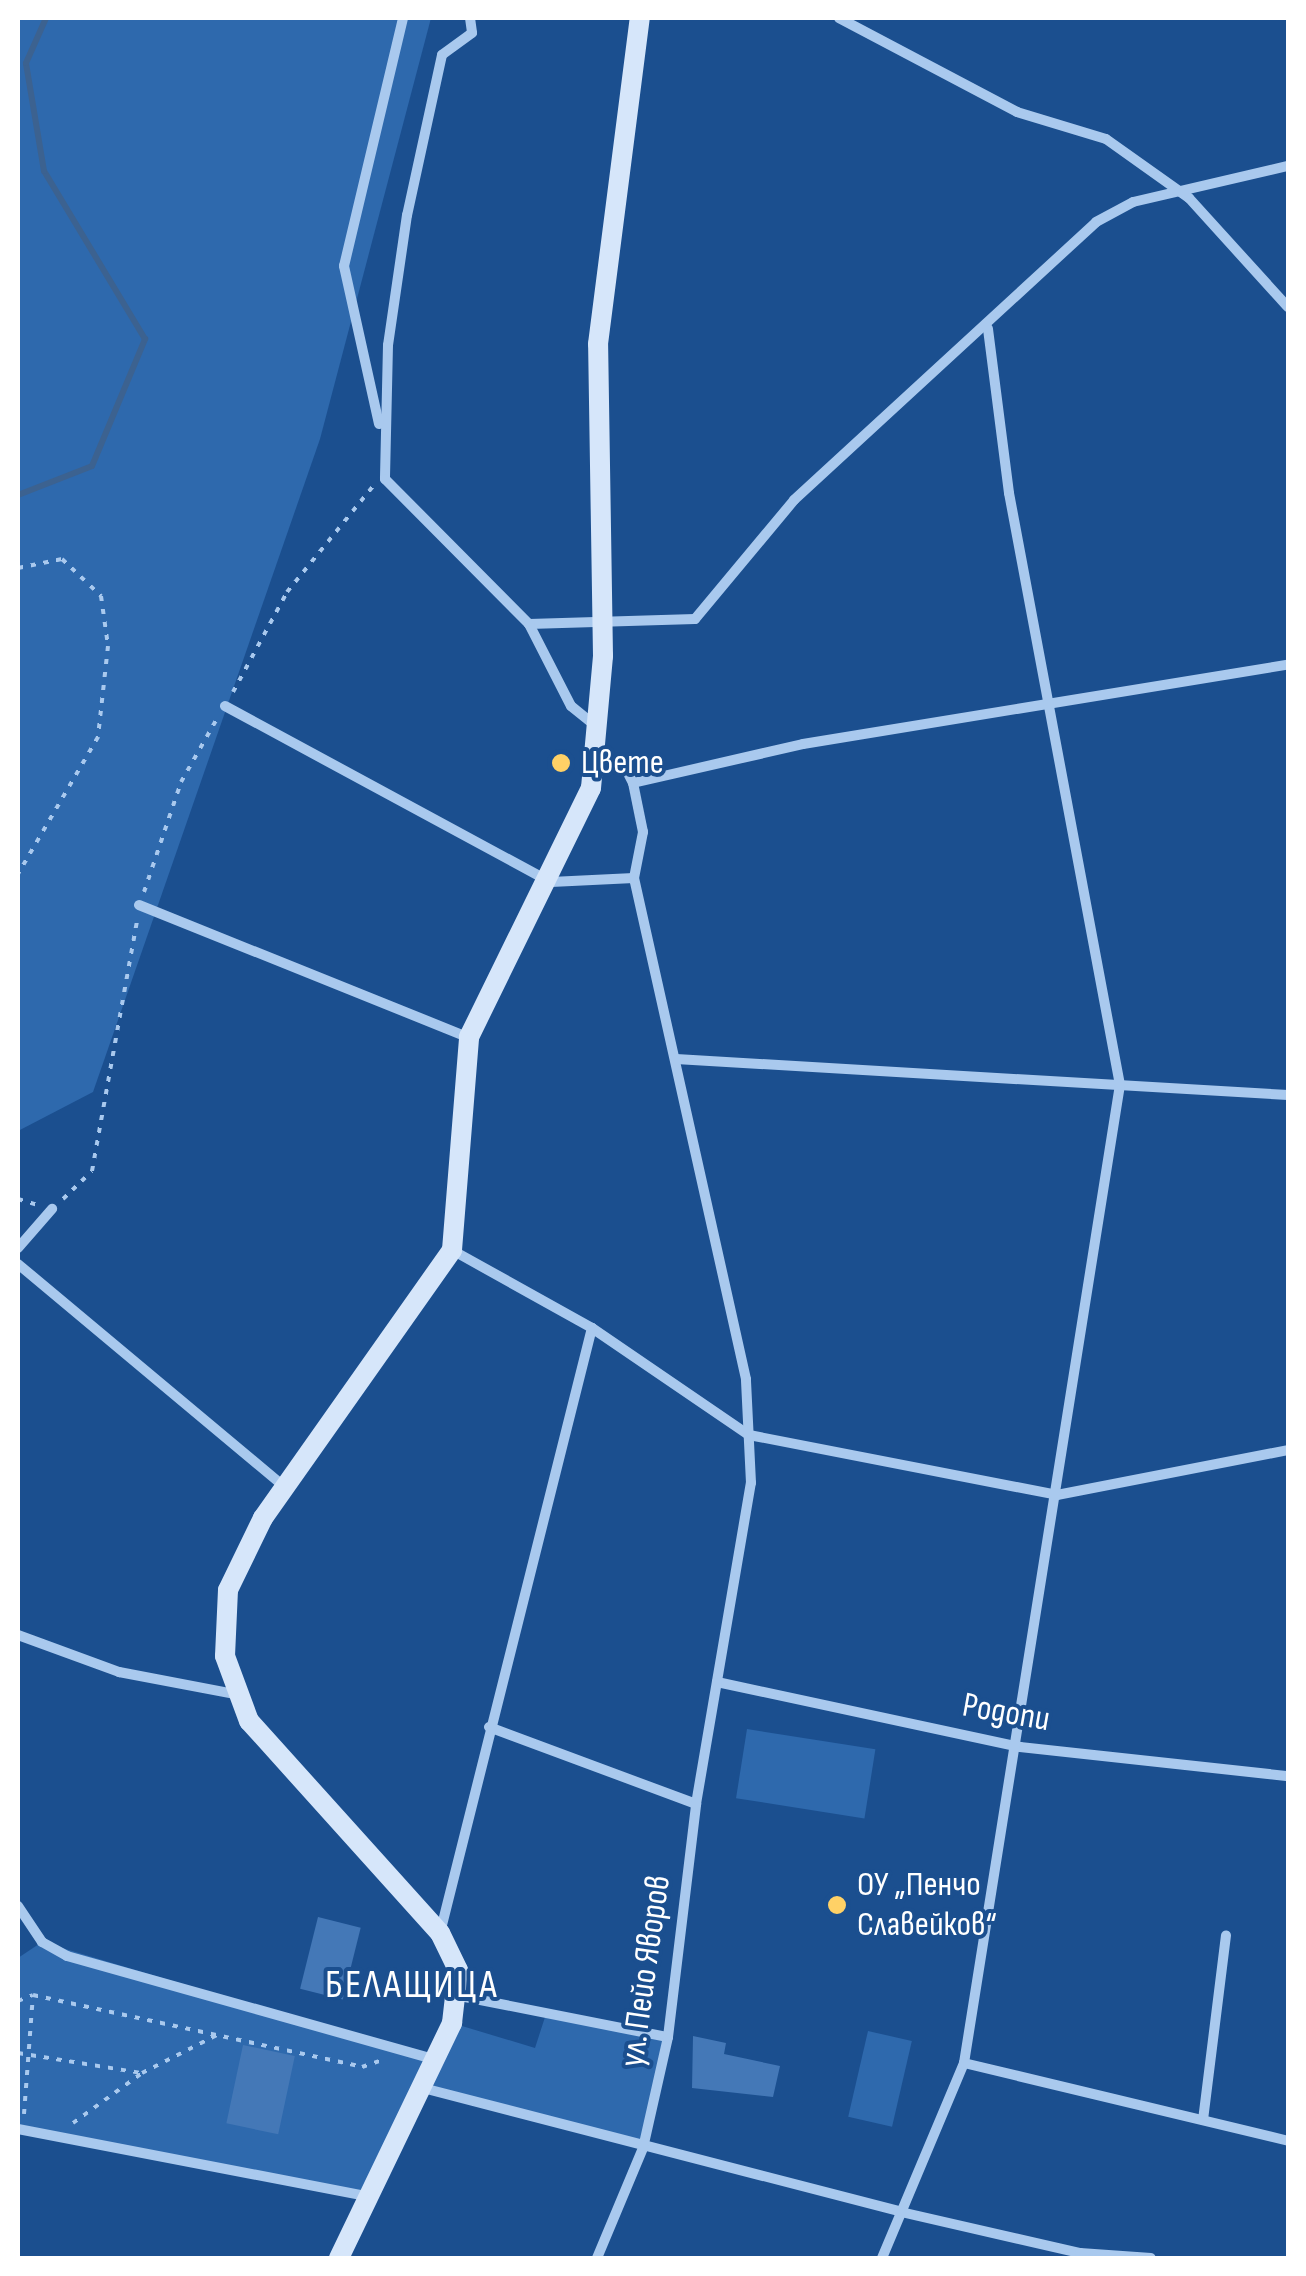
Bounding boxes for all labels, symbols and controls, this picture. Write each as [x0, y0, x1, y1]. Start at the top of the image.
place label: Цвете [581, 742, 664, 784]
marker: Цвете [550, 752, 572, 774]
street label: Родопи [959, 1685, 1053, 1741]
place label: ОУ „Пенчо Славейков“ [857, 1864, 997, 1946]
street label: ул. Пейо Яворов [612, 1872, 680, 2070]
marker: ОУ „Пенчо Славейков“ [826, 1894, 848, 1916]
district label: БЕЛАЩИЦА [325, 1961, 499, 2009]

